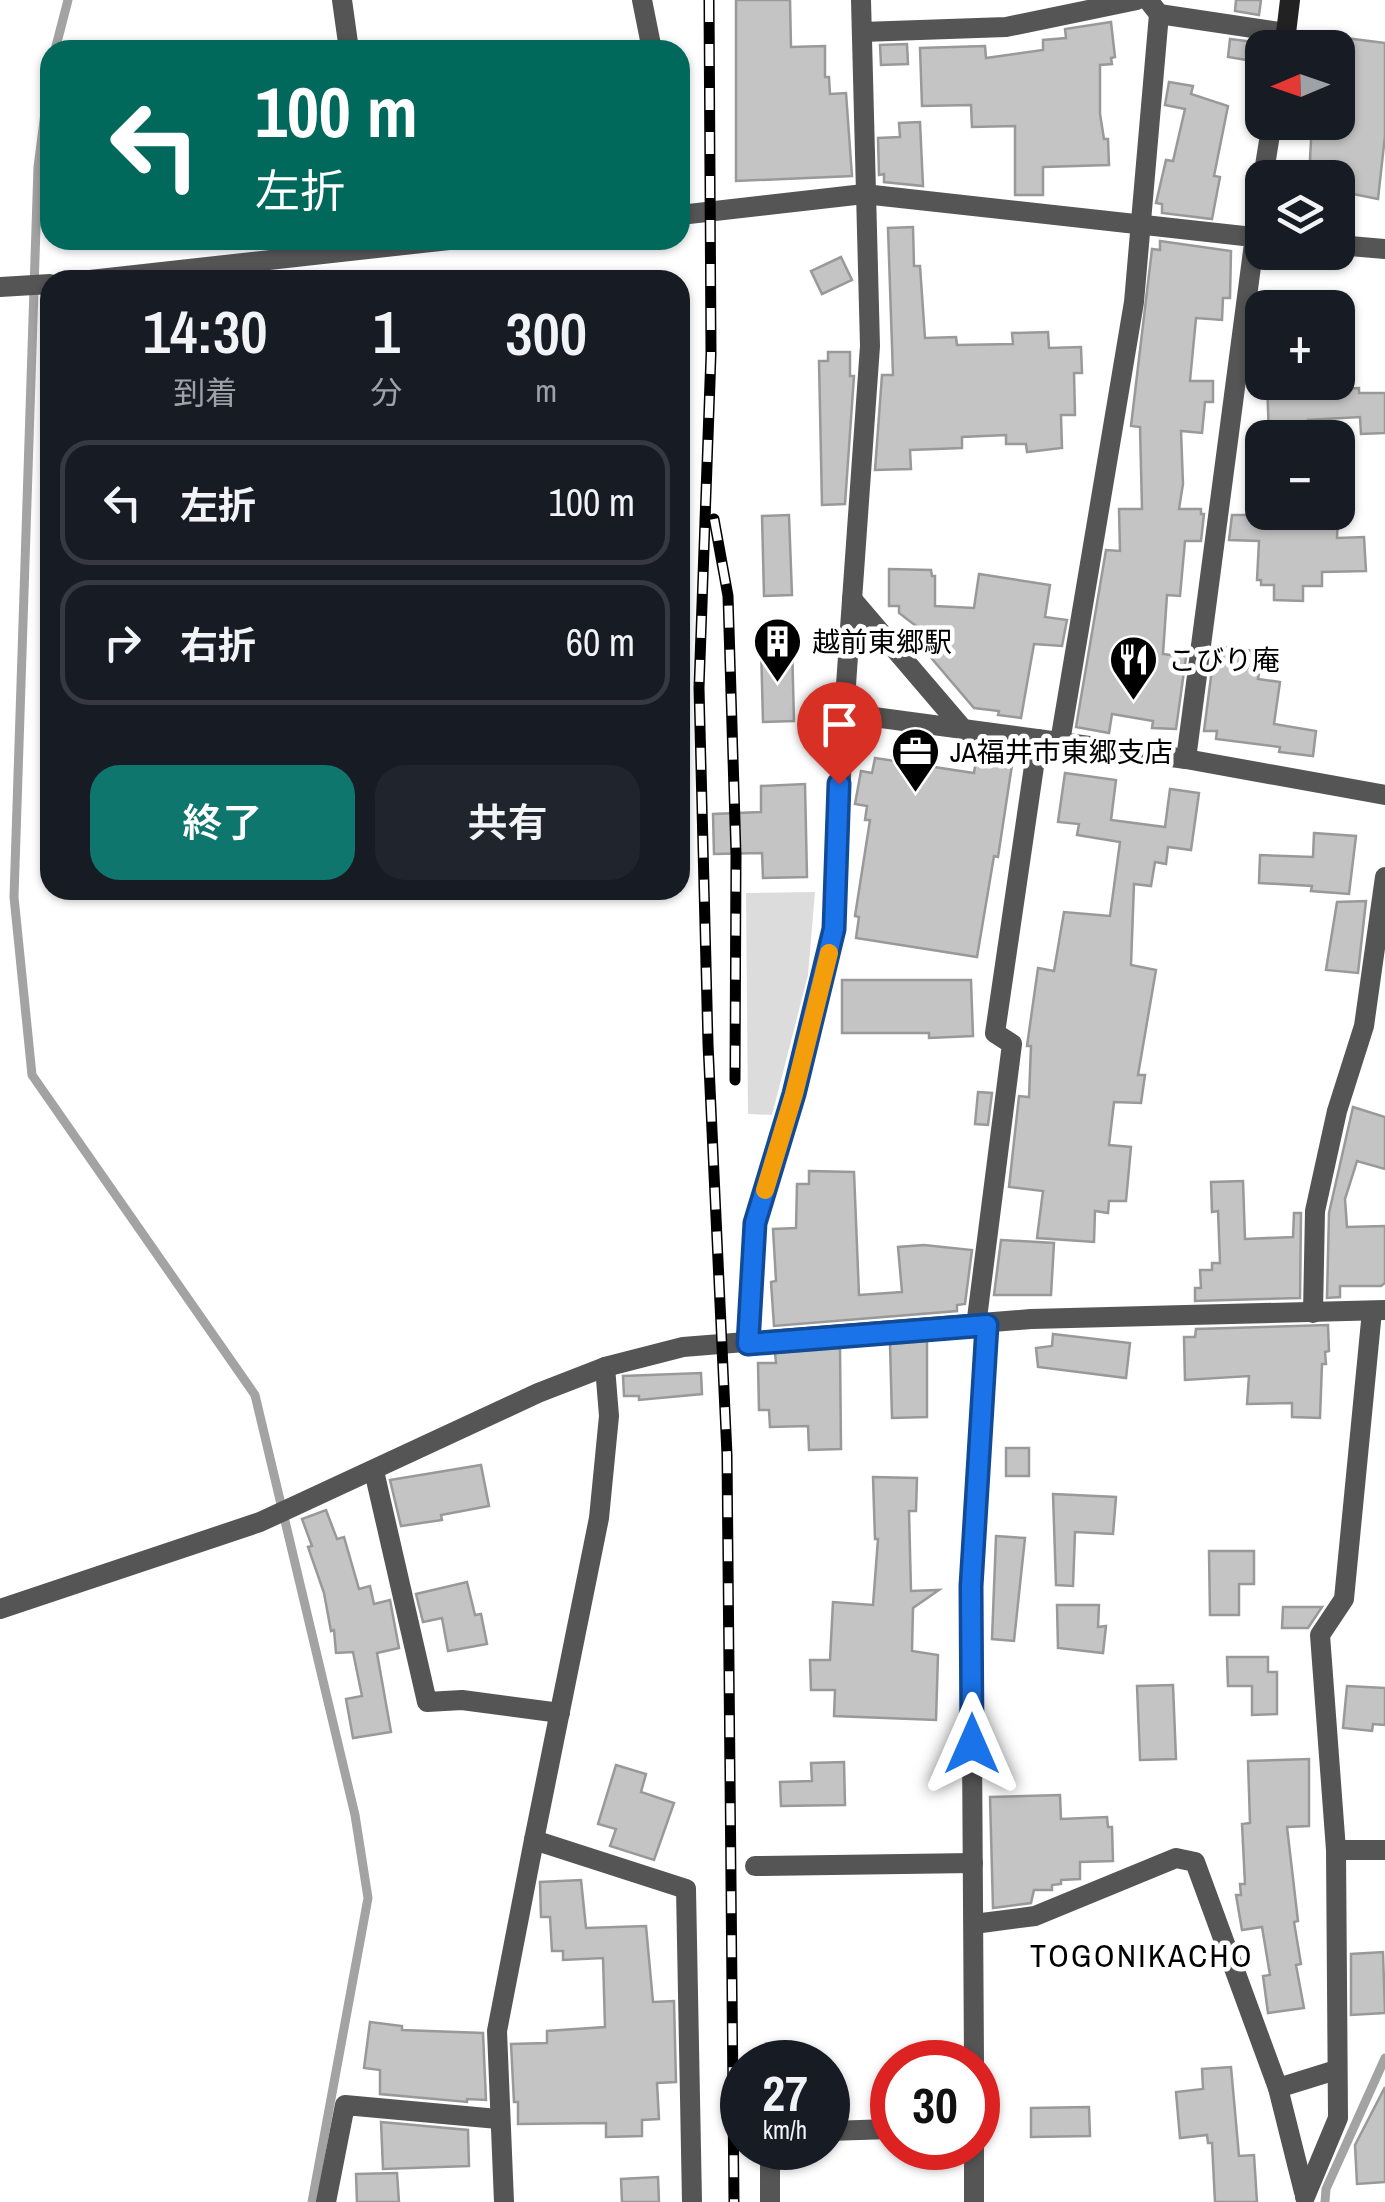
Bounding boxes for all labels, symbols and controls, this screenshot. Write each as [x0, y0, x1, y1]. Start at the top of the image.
north arrow [1245, 30, 1355, 140]
map controls [1245, 30, 1355, 530]
text: 100 m [255, 65, 418, 159]
icon: left [90, 80, 220, 210]
text: 左折 [255, 160, 345, 221]
button: layers [1245, 160, 1355, 270]
button: + [1245, 290, 1355, 400]
text: 14:30 [143, 291, 268, 372]
text: 1 [373, 291, 400, 372]
text: 300 [505, 293, 587, 374]
text: m [535, 369, 557, 412]
text: 到着 [173, 371, 237, 414]
text: 分 [370, 371, 402, 414]
button: − [1245, 420, 1355, 530]
icon: left [95, 475, 150, 530]
text: 100 m [548, 477, 635, 528]
text: 左折 [180, 480, 256, 531]
icon: right [95, 615, 150, 670]
building icon: 越前東郷駅 [751, 616, 803, 684]
text: 60 m [566, 617, 635, 668]
text: 右折 [180, 620, 256, 671]
place label: 越前東郷駅 [812, 623, 952, 661]
restaurant icon: こびり庵 [1107, 634, 1159, 702]
place label: こびり庵 [1168, 641, 1280, 679]
pin [797, 682, 882, 785]
icon: arrive [812, 697, 867, 752]
office icon: JA福井市東郷支店 [889, 726, 941, 794]
place label: JA福井市東郷支店 [950, 733, 1173, 771]
button: 終了 [90, 765, 355, 880]
button: 共有 [375, 765, 640, 880]
position arrow [920, 1692, 1024, 1796]
district label: TOGONIKACHO [1030, 1934, 1254, 1977]
speed limit sign: 30 [870, 2040, 1000, 2170]
text: 27 [762, 2059, 808, 2127]
text: km/h [763, 2113, 807, 2147]

